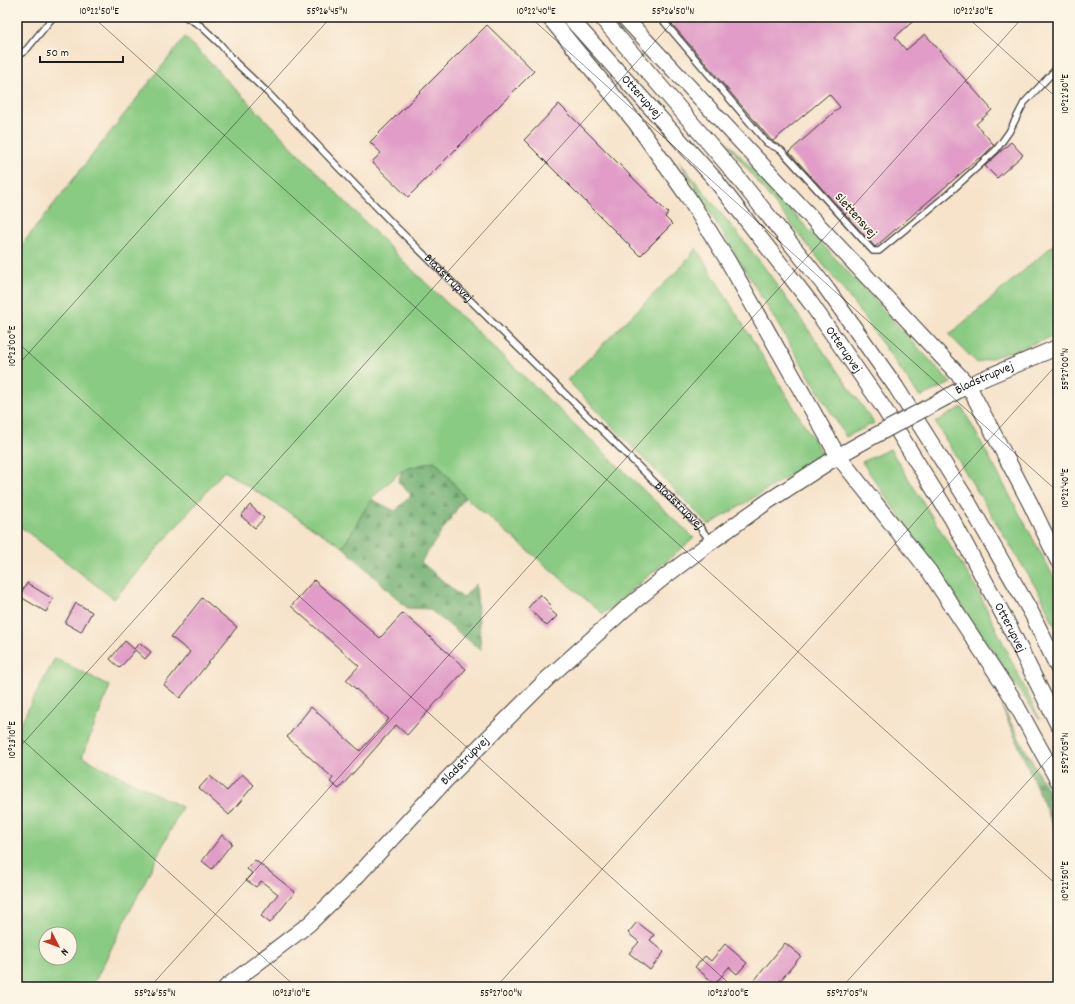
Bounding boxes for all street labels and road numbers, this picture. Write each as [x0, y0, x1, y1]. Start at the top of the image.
street label: Otterupvej [616, 71, 666, 124]
street label: Slettensvej [829, 189, 881, 243]
street label: Bladstrupvej [419, 250, 477, 307]
street label: Otterupvej [820, 323, 867, 378]
street label: Bladstrupvej [951, 357, 1017, 400]
street label: Bladstrupvej [650, 477, 708, 534]
street label: Otterupvej [989, 599, 1030, 656]
street label: Bladstrupvej [436, 732, 494, 790]

